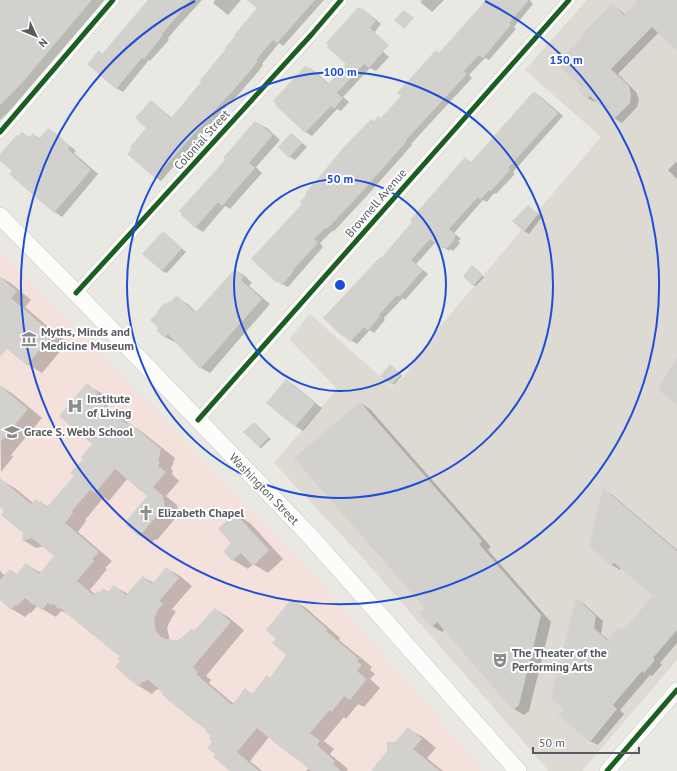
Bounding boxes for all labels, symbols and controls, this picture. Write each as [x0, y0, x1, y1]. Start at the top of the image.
north arrow [16, 16, 56, 56]
text: N [36, 35, 51, 50]
text: 150 m [549, 52, 583, 67]
text: 100 m [323, 64, 357, 79]
street label: Colonial Street [171, 106, 233, 173]
street label: Brownell Avenue [342, 165, 410, 240]
text: 50 m [327, 171, 353, 186]
centre of rings [333, 278, 347, 292]
place label: Myths, Minds and Medicine Museum [41, 324, 134, 353]
museum icon: Myths, Minds and Medicine Museum [20, 330, 38, 348]
place label: Institute of Living [87, 391, 132, 420]
hospital icon: Institute of Living [66, 397, 84, 415]
school or university icon: Grace S. Webb School [3, 423, 21, 441]
place label: Grace S. Webb School [24, 424, 134, 439]
street label: Washington Street [226, 450, 302, 528]
church icon: Elizabeth Chapel [137, 504, 155, 522]
place label: Elizabeth Chapel [158, 505, 244, 520]
place label: The Theater of the Performing Arts [512, 645, 607, 674]
theatre icon: The Theater of the Performing Arts [491, 651, 509, 669]
scale bar [533, 729, 639, 755]
text: 50 m [539, 735, 565, 750]

